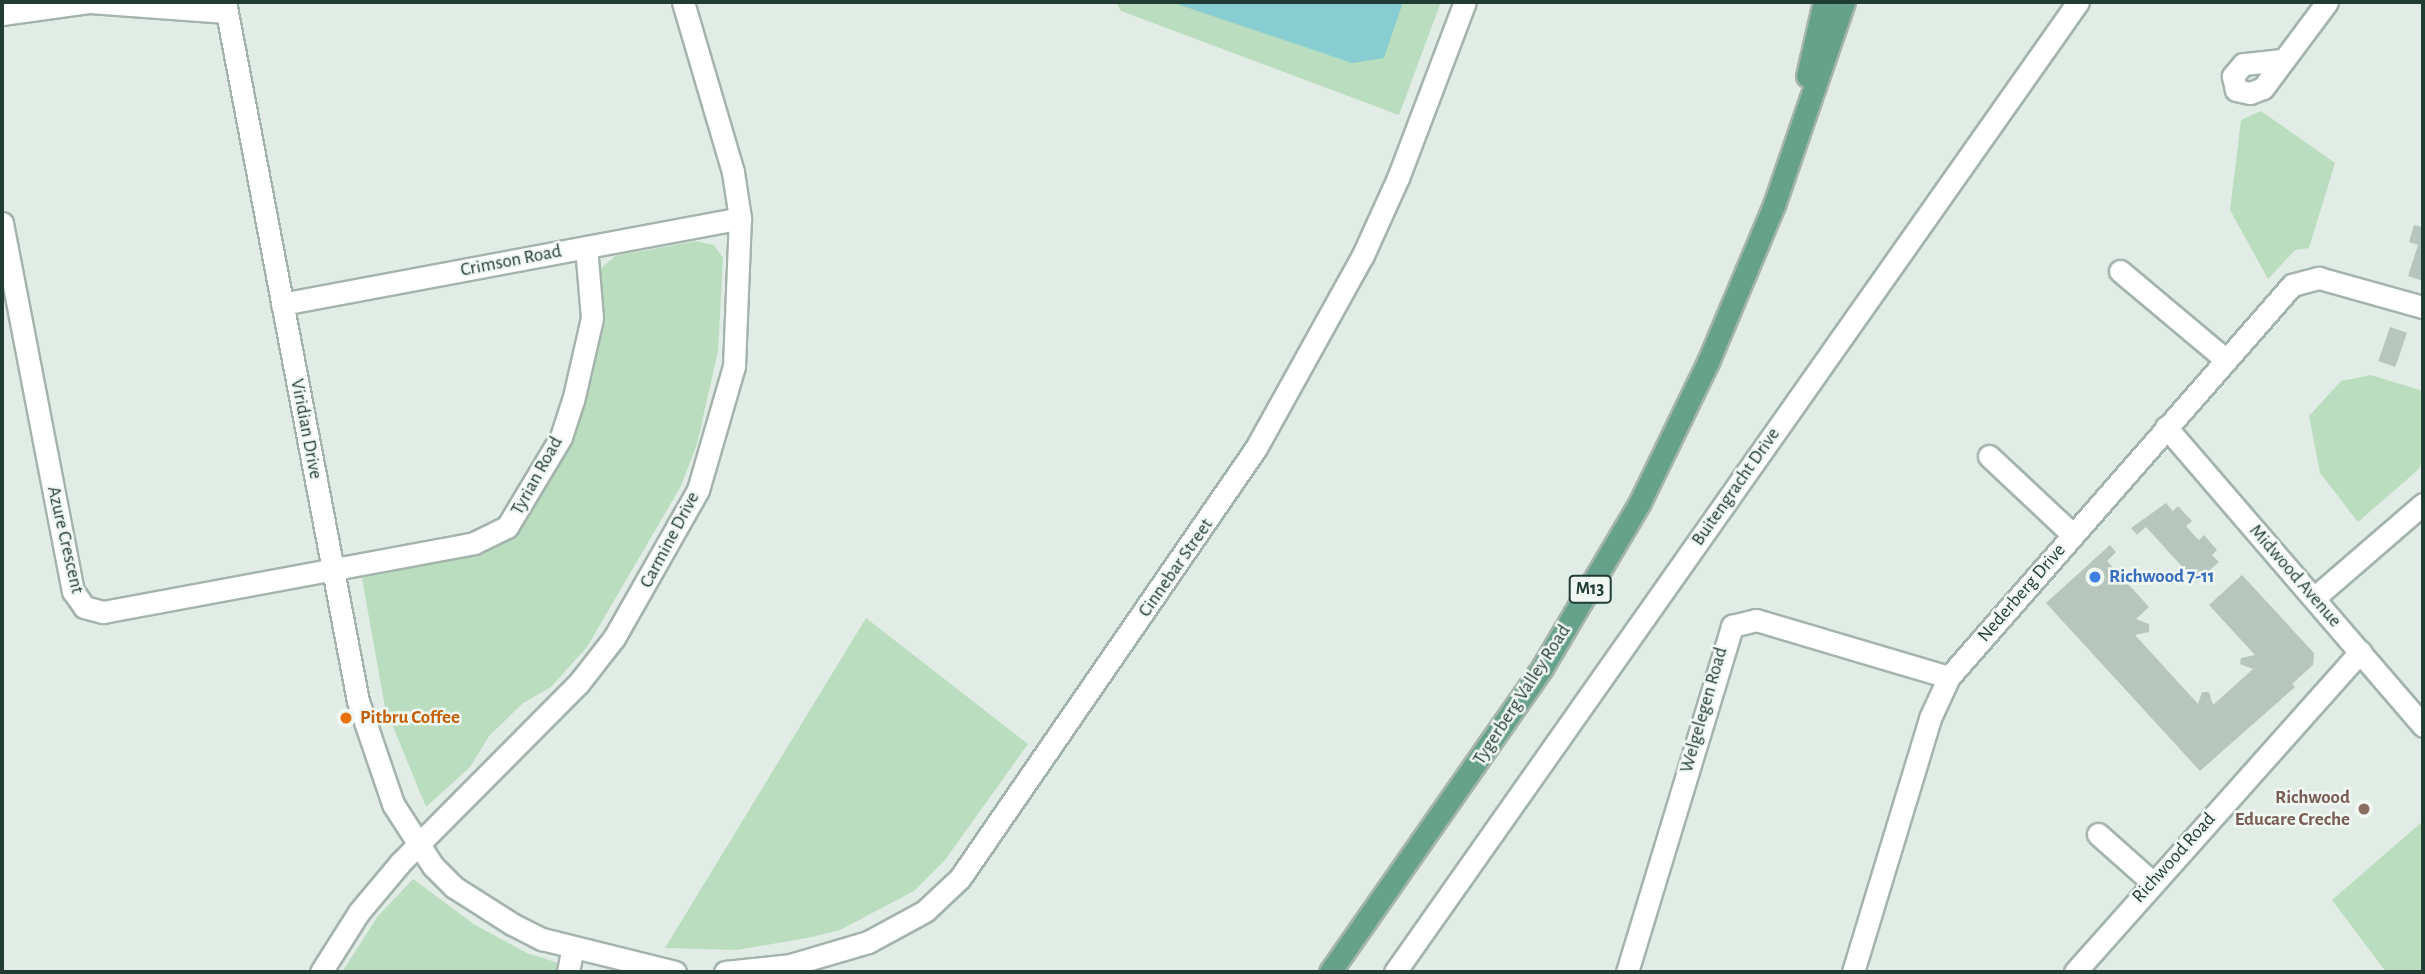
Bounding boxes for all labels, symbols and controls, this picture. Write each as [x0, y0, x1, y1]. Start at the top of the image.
street label: Crimson Road [459, 240, 563, 282]
street label: Viridian Drive [285, 377, 327, 481]
street label: Buitengracht Drive [1687, 424, 1785, 550]
street label: Tyrian Road [506, 433, 568, 519]
street label: Azure Crescent [42, 484, 88, 596]
street label: Carmine Drive [635, 488, 705, 592]
street label: Cinnebar Street [1134, 514, 1218, 622]
street label: Midwood Avenue [2244, 520, 2346, 632]
street label: Nederberg Drive [1973, 539, 2071, 647]
place label: Richwood 7-11 [2109, 566, 2215, 588]
marker: Richwood 7-11 [2087, 569, 2103, 585]
road number: M13 [1567, 574, 1613, 604]
street label: Tygerberg Valley Road [1468, 621, 1576, 769]
street label: Welgelegen Road [1675, 645, 1733, 775]
place label: Pitbru Coffee [360, 707, 460, 729]
marker: Pitbru Coffee [338, 710, 354, 726]
place label: Richwood Educare Creche [2235, 787, 2350, 831]
marker: Richwood Educare Creche [2356, 801, 2372, 817]
street label: Richwood Road [2127, 808, 2221, 908]

